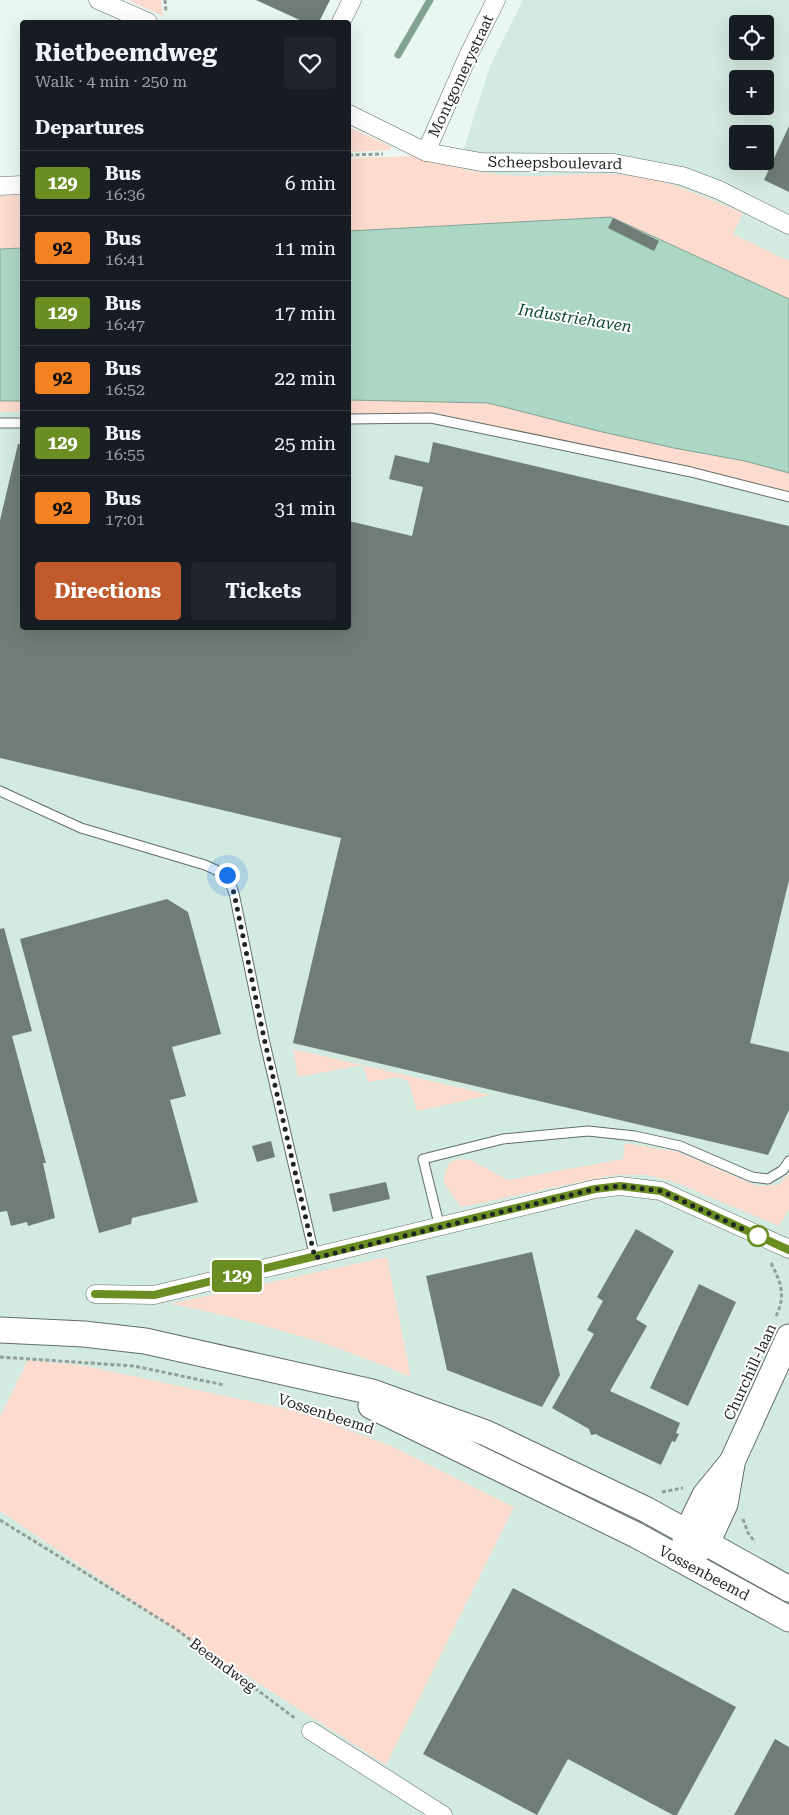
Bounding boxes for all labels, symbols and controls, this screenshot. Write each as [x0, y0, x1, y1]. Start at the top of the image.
street label: Montgomerystraat [425, 11, 497, 140]
map controls [729, 15, 774, 170]
button: locate [729, 15, 774, 60]
button: heart [284, 37, 336, 89]
text: Rietbeemdweg [35, 39, 217, 67]
button: + [729, 70, 774, 115]
text: Walk · 4 min · 250 m [35, 72, 187, 91]
text: Departures [35, 116, 144, 139]
button: − [729, 125, 774, 170]
street label: Scheepsboulevard [488, 153, 623, 173]
text: Bus [105, 162, 141, 185]
text: 129 [47, 172, 78, 193]
text: 6 min [285, 172, 336, 195]
text: 16:36 [105, 185, 145, 204]
text: Bus [105, 227, 141, 250]
text: 92 [52, 237, 73, 258]
text: 11 min [274, 237, 336, 260]
text: 16:41 [105, 250, 145, 269]
text: Bus [105, 292, 141, 315]
water label: Industriehaven [516, 300, 633, 336]
text: 129 [47, 302, 78, 323]
text: 17 min [274, 302, 336, 325]
text: 16:47 [105, 315, 145, 334]
text: Bus [105, 357, 141, 380]
text: 92 [52, 367, 73, 388]
text: 22 min [274, 367, 336, 390]
text: 16:52 [105, 380, 145, 399]
text: Bus [105, 422, 141, 445]
text: 129 [47, 432, 78, 453]
text: 25 min [274, 432, 336, 455]
text: 16:55 [105, 445, 145, 464]
text: Bus [105, 487, 141, 510]
text: 92 [52, 497, 73, 518]
text: 31 min [274, 497, 336, 520]
text: 17:01 [105, 510, 145, 529]
button: Directions [35, 562, 181, 620]
button: Tickets [191, 562, 336, 620]
your location [215, 863, 240, 888]
unlabelled marker [747, 1225, 769, 1247]
line badge: 129 [208, 1260, 266, 1292]
text: 129 [222, 1265, 252, 1286]
street label: Churchill-laan [720, 1320, 780, 1423]
street label: Vossenbeemd [276, 1390, 377, 1438]
street label: Vossenbeemd [656, 1542, 753, 1605]
street label: Beemdweg [186, 1634, 260, 1696]

